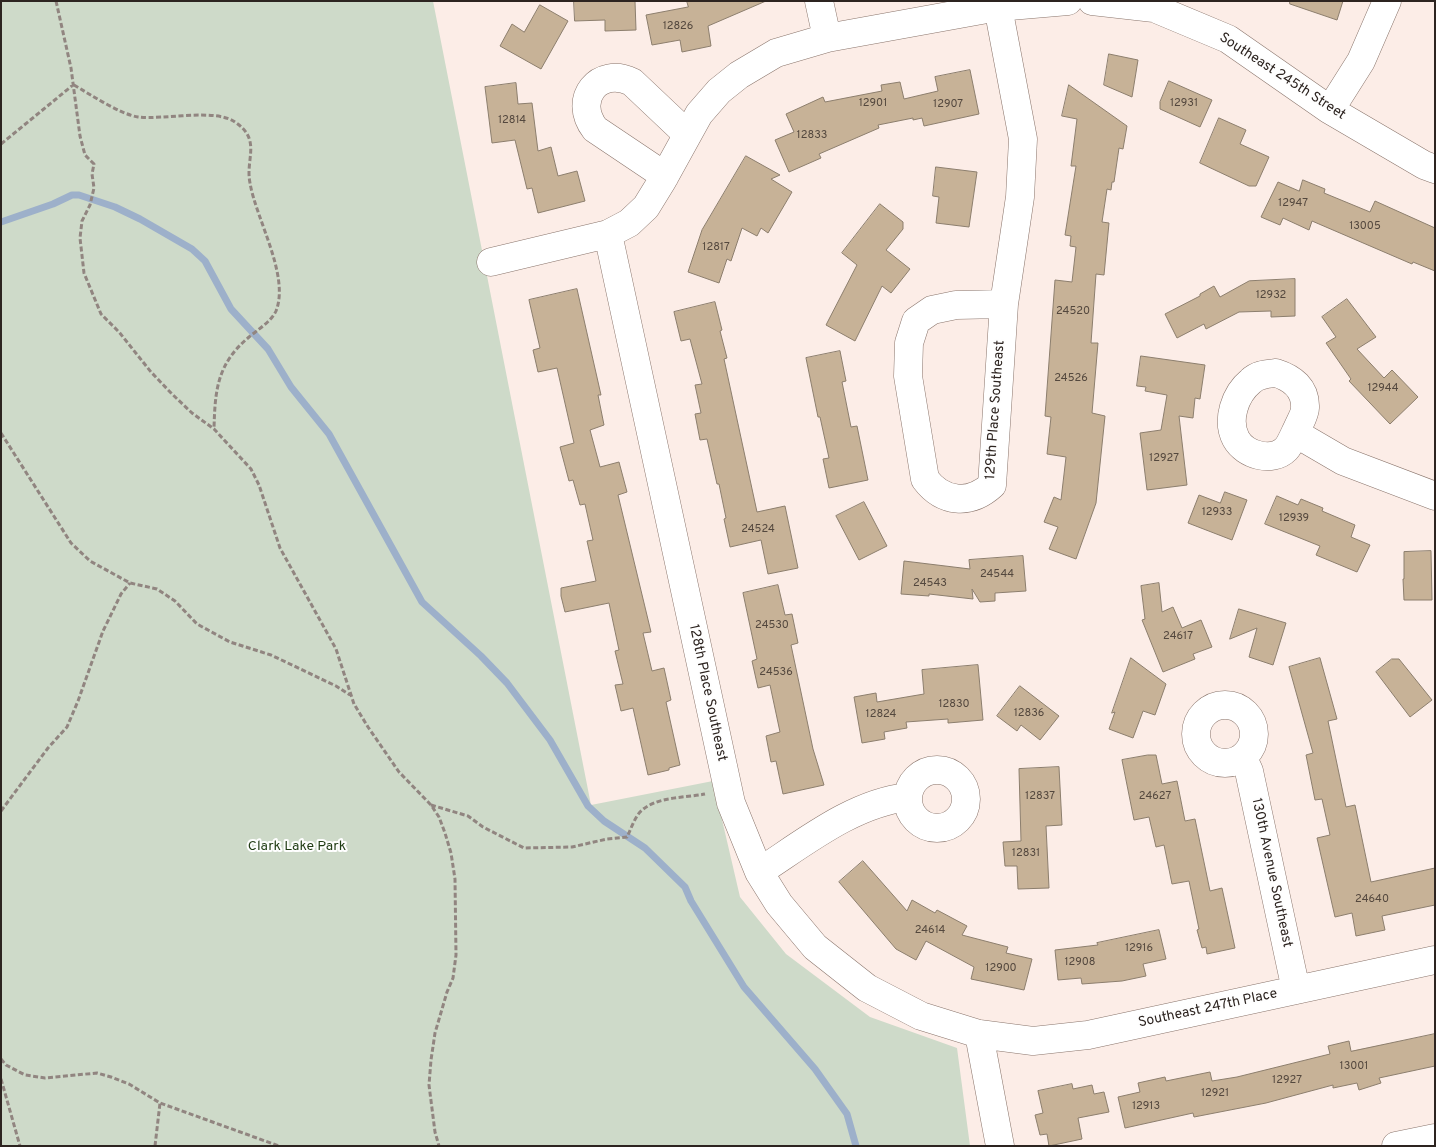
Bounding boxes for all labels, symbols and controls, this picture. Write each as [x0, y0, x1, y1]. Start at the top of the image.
house number: 12826 [663, 20, 693, 34]
street label: Southeast 245th Street [1216, 30, 1348, 124]
house number: 12901 [859, 97, 887, 111]
house number: 12931 [1170, 97, 1198, 111]
house number: 12907 [933, 98, 963, 112]
house number: 12814 [498, 114, 526, 128]
house number: 12833 [797, 129, 827, 143]
house number: 12947 [1278, 197, 1308, 211]
house number: 13005 [1349, 220, 1381, 234]
house number: 12817 [702, 241, 730, 255]
house number: 12932 [1256, 289, 1286, 303]
house number: 24520 [1056, 305, 1090, 319]
street label: 129th Place Southeast [983, 340, 1009, 480]
house number: 24526 [1054, 372, 1088, 386]
house number: 12944 [1367, 382, 1399, 396]
house number: 12927 [1149, 452, 1179, 466]
house number: 12933 [1202, 506, 1232, 520]
house number: 12939 [1279, 512, 1309, 526]
house number: 24524 [741, 523, 775, 537]
house number: 24544 [980, 568, 1014, 582]
house number: 24543 [913, 577, 947, 591]
house number: 24530 [755, 619, 789, 633]
street label: 128th Place Southeast [684, 623, 730, 763]
house number: 24617 [1163, 630, 1193, 644]
house number: 24536 [759, 666, 793, 680]
house number: 12830 [938, 698, 970, 712]
house number: 12836 [1014, 707, 1044, 721]
house number: 12824 [866, 708, 896, 722]
house number: 12837 [1025, 790, 1055, 804]
house number: 24627 [1139, 790, 1171, 804]
street label: 130th Avenue Southeast [1247, 797, 1295, 949]
park label: Clark Lake Park [248, 839, 346, 855]
house number: 12831 [1012, 847, 1040, 861]
house number: 24640 [1355, 893, 1389, 907]
house number: 24614 [915, 924, 945, 938]
house number: 12916 [1125, 942, 1153, 956]
house number: 12908 [1064, 956, 1096, 970]
house number: 12900 [985, 962, 1017, 976]
street label: Southeast 247th Place [1137, 986, 1279, 1032]
house number: 13001 [1340, 1060, 1368, 1074]
house number: 12927 [1272, 1074, 1302, 1088]
house number: 12921 [1201, 1087, 1229, 1101]
house number: 12913 [1132, 1100, 1160, 1114]

